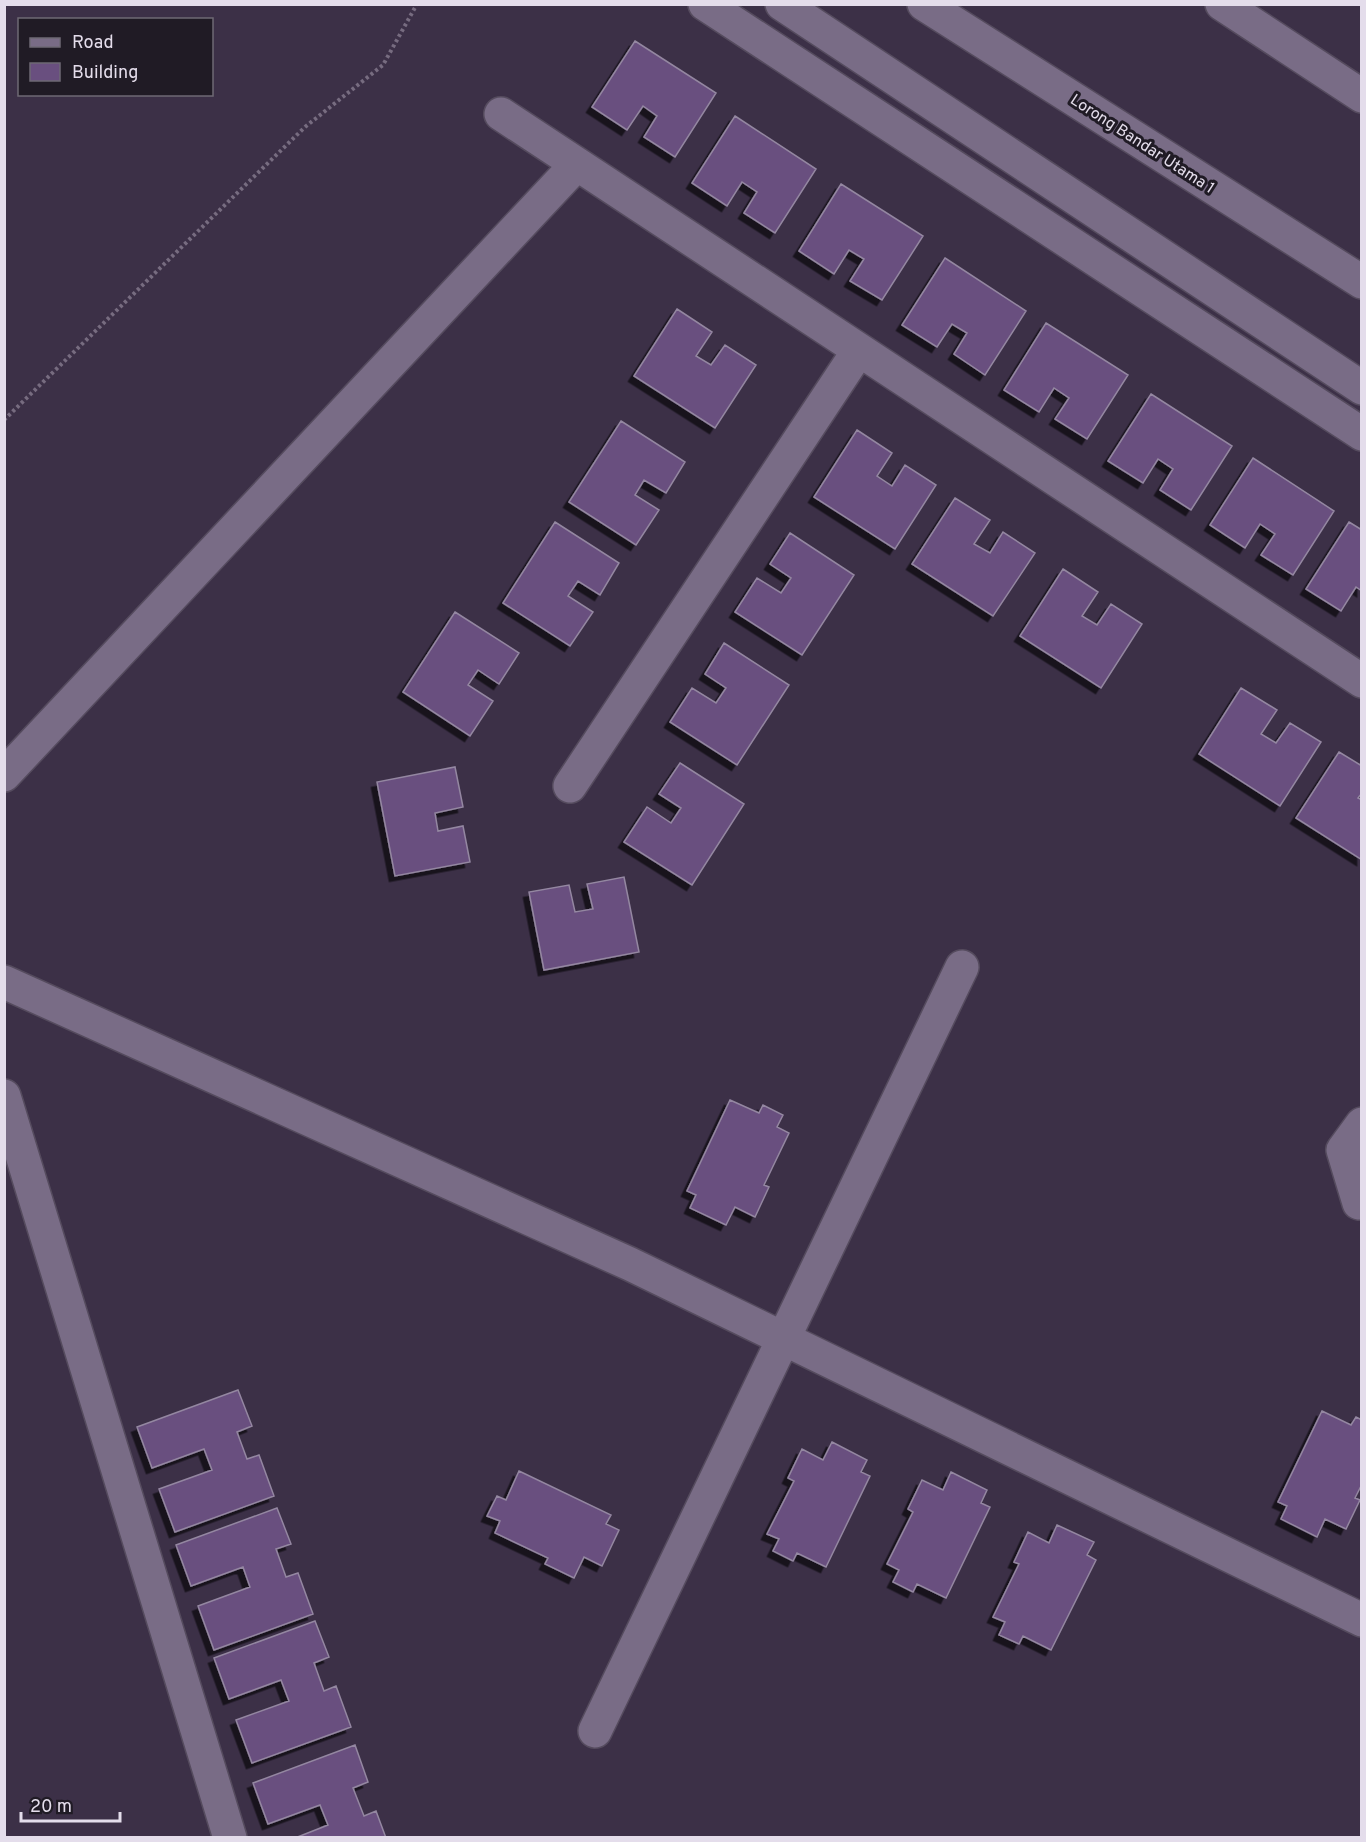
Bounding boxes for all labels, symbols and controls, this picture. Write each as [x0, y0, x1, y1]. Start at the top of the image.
legend [18, 18, 213, 96]
text: Road [72, 32, 114, 55]
text: Building [72, 62, 138, 85]
street label: Lorong Bandar Utama 1 [1066, 91, 1218, 199]
scale bar [21, 1785, 120, 1823]
text: 20 m [30, 1796, 72, 1819]

